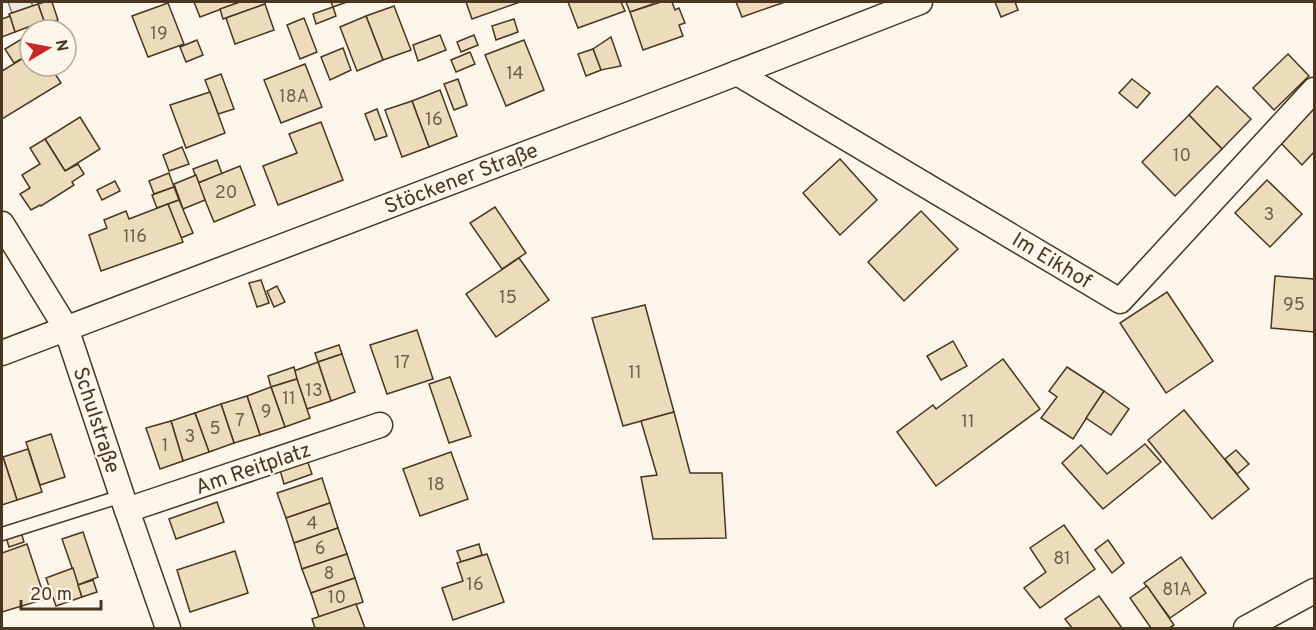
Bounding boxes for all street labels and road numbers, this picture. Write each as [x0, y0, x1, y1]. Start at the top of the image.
street label: Stöckener Straße [381, 138, 542, 221]
street label: Im Eikhof [1006, 227, 1096, 296]
street label: Schulstraße [66, 364, 125, 477]
street label: Am Reitplatz [192, 437, 315, 502]

